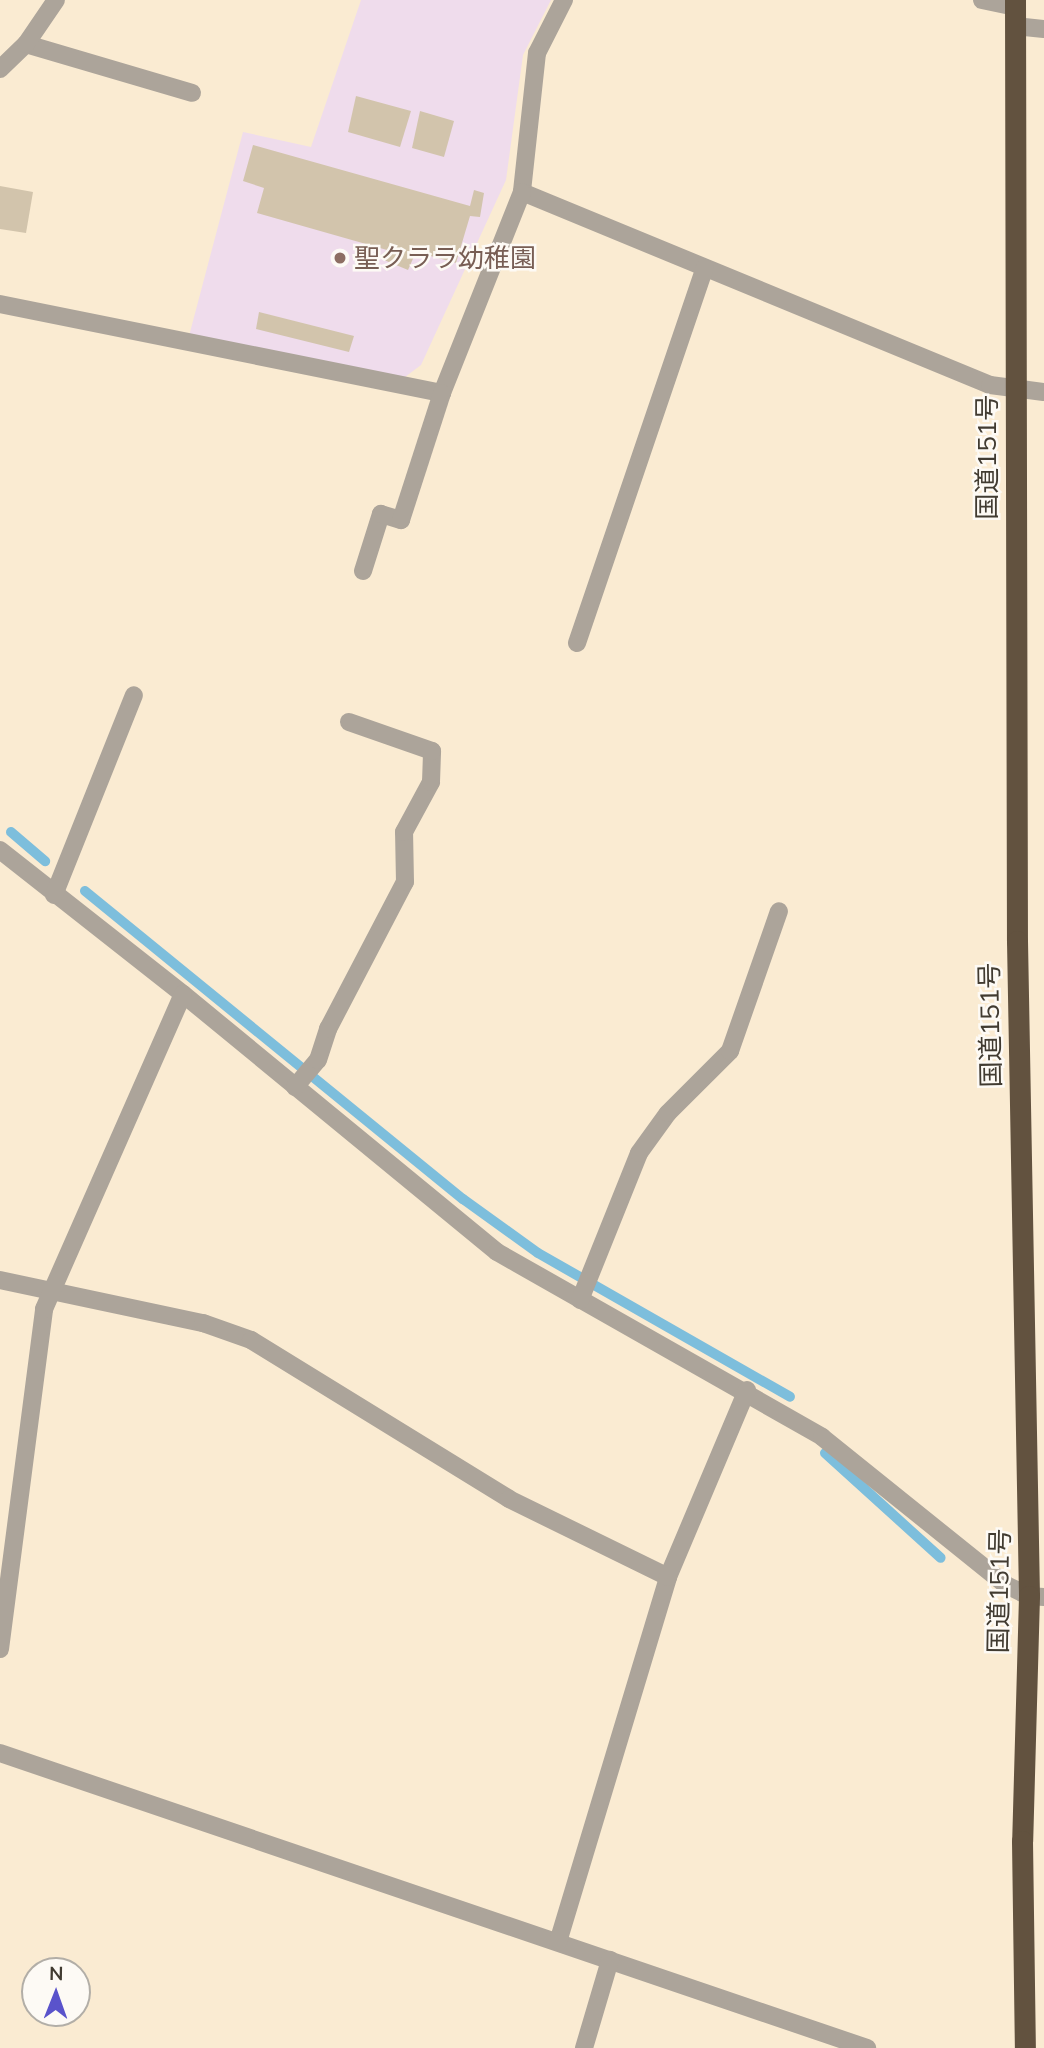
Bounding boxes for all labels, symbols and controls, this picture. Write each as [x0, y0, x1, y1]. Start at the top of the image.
place label: 聖クララ幼稚園 [354, 242, 536, 274]
marker: 聖クララ幼稚園 [332, 250, 348, 266]
street label: 国道151号 [971, 395, 1003, 519]
street label: 国道151号 [973, 962, 1007, 1088]
street label: 国道151号 [982, 1528, 1016, 1654]
north arrow [21, 1957, 91, 2027]
text: N [49, 1961, 64, 1985]

